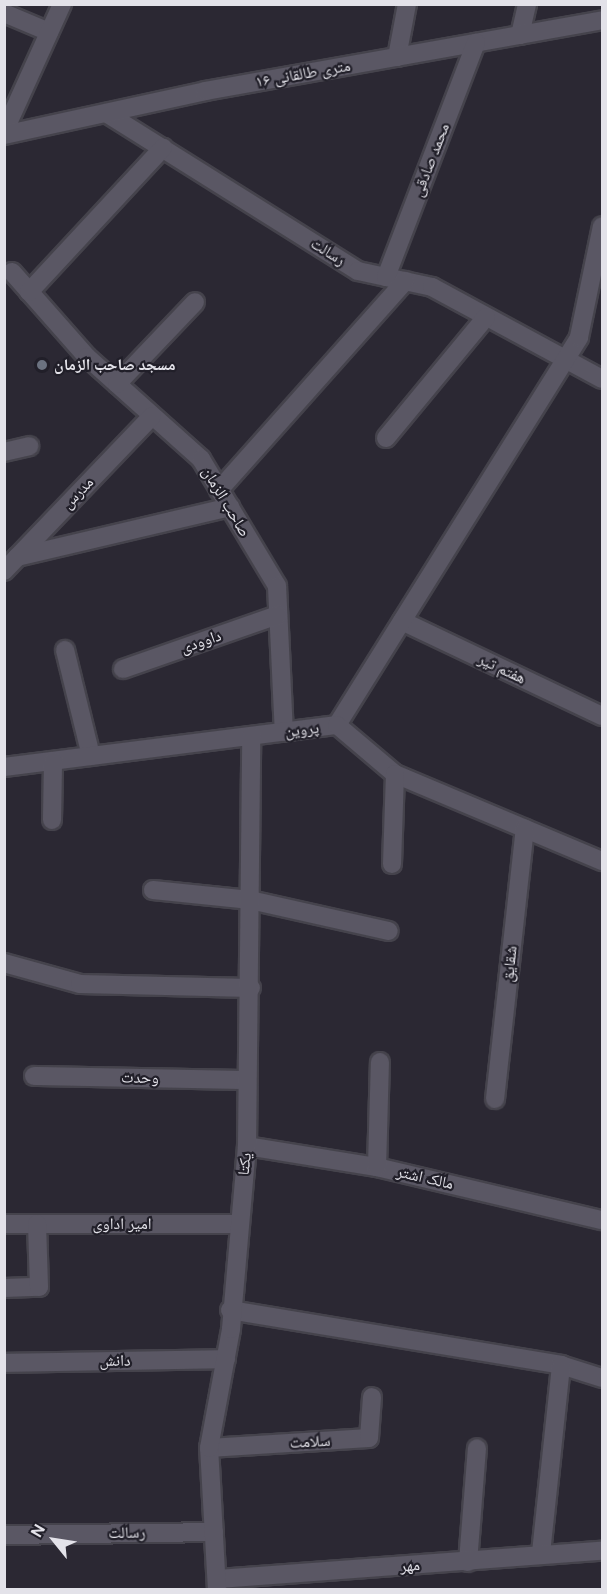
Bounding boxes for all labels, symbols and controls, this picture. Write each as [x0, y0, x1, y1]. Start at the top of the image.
street label: ۱۶ متری طالقانی [254, 56, 352, 92]
street label: محمد صادقی [408, 120, 454, 200]
street label: رسالت [307, 234, 349, 270]
place label: مسجد صاحب الزمان [54, 355, 175, 375]
marker: مسجد صاحب الزمان [35, 358, 49, 372]
street label: صاحب الزمان [198, 463, 254, 541]
street label: مدرس [58, 473, 98, 513]
street label: داوودی [178, 626, 224, 658]
street label: هفتم تیر [475, 650, 529, 688]
street label: پروین [284, 718, 320, 742]
street label: شقایق [499, 945, 521, 983]
street label: وحدت [121, 1068, 159, 1088]
street label: یکتا [234, 1152, 256, 1176]
street label: مالک اشتر [395, 1162, 455, 1194]
street label: امیر اداوی [92, 1214, 152, 1234]
street label: دانش [99, 1351, 131, 1371]
street label: سلامت [289, 1431, 331, 1453]
north arrow [24, 1510, 84, 1570]
text: N [26, 1520, 50, 1541]
street label: رسالت [108, 1523, 146, 1543]
street label: مهر [399, 1556, 421, 1576]

